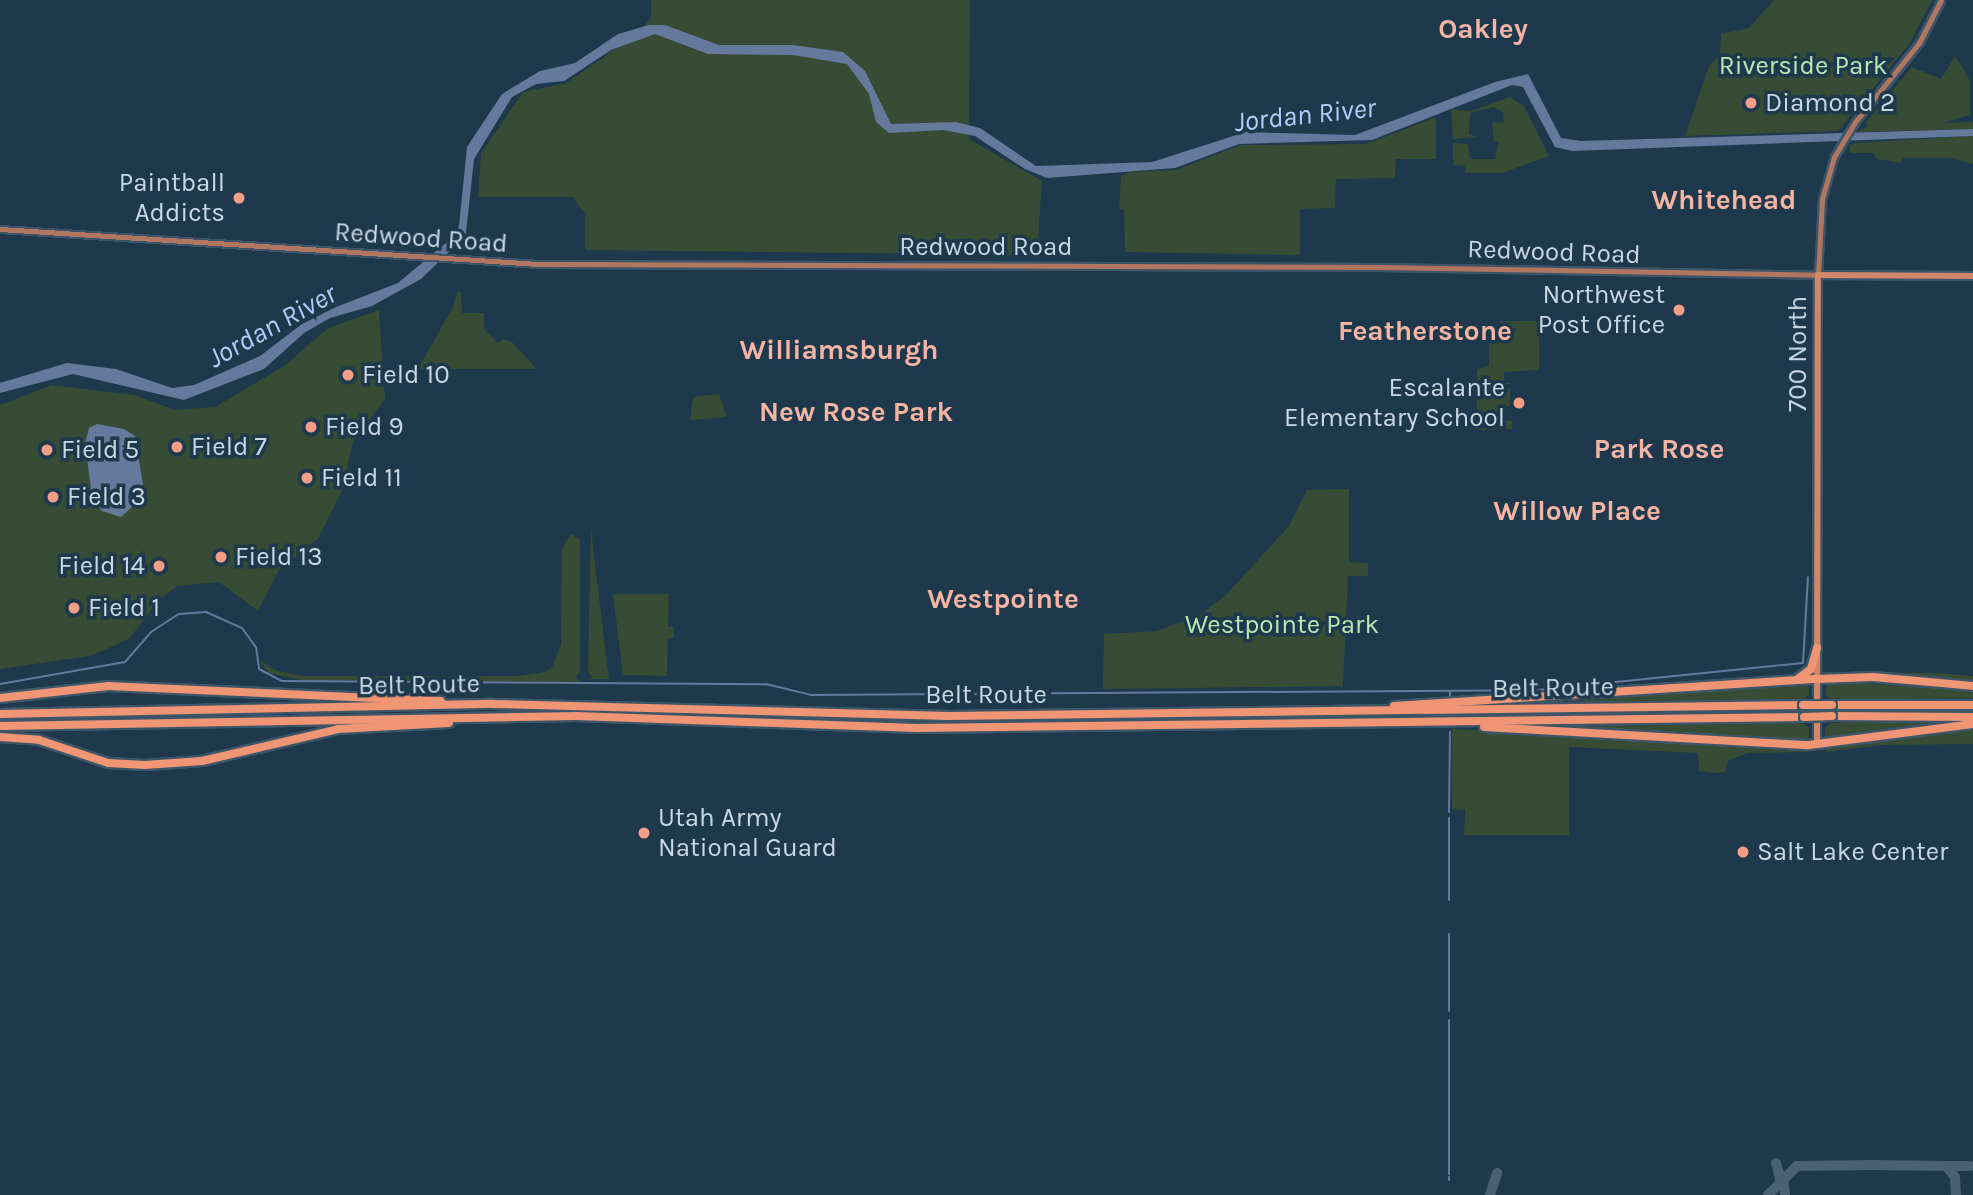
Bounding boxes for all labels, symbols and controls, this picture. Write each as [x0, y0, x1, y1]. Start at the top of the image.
district label: Oakley [1438, 12, 1528, 46]
park label: Riverside Park [1719, 50, 1887, 82]
place label: Diamond 2 [1765, 87, 1895, 119]
water label: Jordan River [1233, 91, 1377, 139]
marker: Diamond 2 [1743, 95, 1759, 111]
place label: Paintball Addicts [119, 167, 225, 228]
district label: Whitehead [1652, 183, 1796, 217]
marker: Paintball Addicts [231, 190, 247, 206]
street label: Redwood Road [333, 216, 509, 260]
street label: Redwood Road [899, 231, 1073, 263]
street label: Redwood Road [1467, 233, 1641, 271]
water label: Jordan River [202, 277, 342, 375]
place label: Northwest Post Office [1538, 279, 1665, 340]
street label: 700 North [1782, 296, 1814, 412]
marker: Northwest Post Office [1671, 302, 1687, 318]
district label: Featherstone [1338, 314, 1512, 348]
district label: Williamsburgh [740, 333, 938, 367]
place label: Field 10 [362, 359, 450, 391]
marker: Field 10 [340, 367, 356, 383]
place label: Escalante Elementary School [1284, 372, 1505, 434]
district label: New Rose Park [759, 395, 953, 429]
marker: Escalante Elementary School [1511, 395, 1527, 411]
place label: Field 9 [325, 411, 404, 443]
marker: Field 9 [303, 419, 319, 435]
place label: Field 7 [191, 431, 267, 463]
district label: Park Rose [1594, 432, 1724, 466]
place label: Field 5 [61, 434, 139, 466]
marker: Field 7 [169, 439, 185, 455]
marker: Field 5 [39, 442, 55, 458]
place label: Field 11 [321, 462, 402, 494]
marker: Field 11 [299, 470, 315, 486]
place label: Field 3 [67, 481, 146, 513]
marker: Field 3 [45, 489, 61, 505]
district label: Willow Place [1493, 494, 1661, 528]
place label: Field 13 [235, 541, 323, 573]
marker: Field 13 [213, 549, 229, 565]
place label: Field 14 [58, 550, 145, 582]
marker: Field 14 [151, 558, 167, 574]
district label: Westpointe [927, 582, 1079, 616]
place label: Field 1 [88, 592, 160, 624]
marker: Field 1 [66, 600, 82, 616]
park label: Westpointe Park [1185, 609, 1379, 641]
street label: Belt Route [358, 668, 480, 702]
street label: Belt Route [1492, 671, 1614, 705]
street label: Belt Route [925, 679, 1047, 711]
place label: Utah Army National Guard [658, 802, 837, 864]
marker: Utah Army National Guard [636, 825, 652, 841]
place label: Salt Lake Center [1757, 836, 1948, 868]
marker: Salt Lake Center [1735, 844, 1751, 860]

